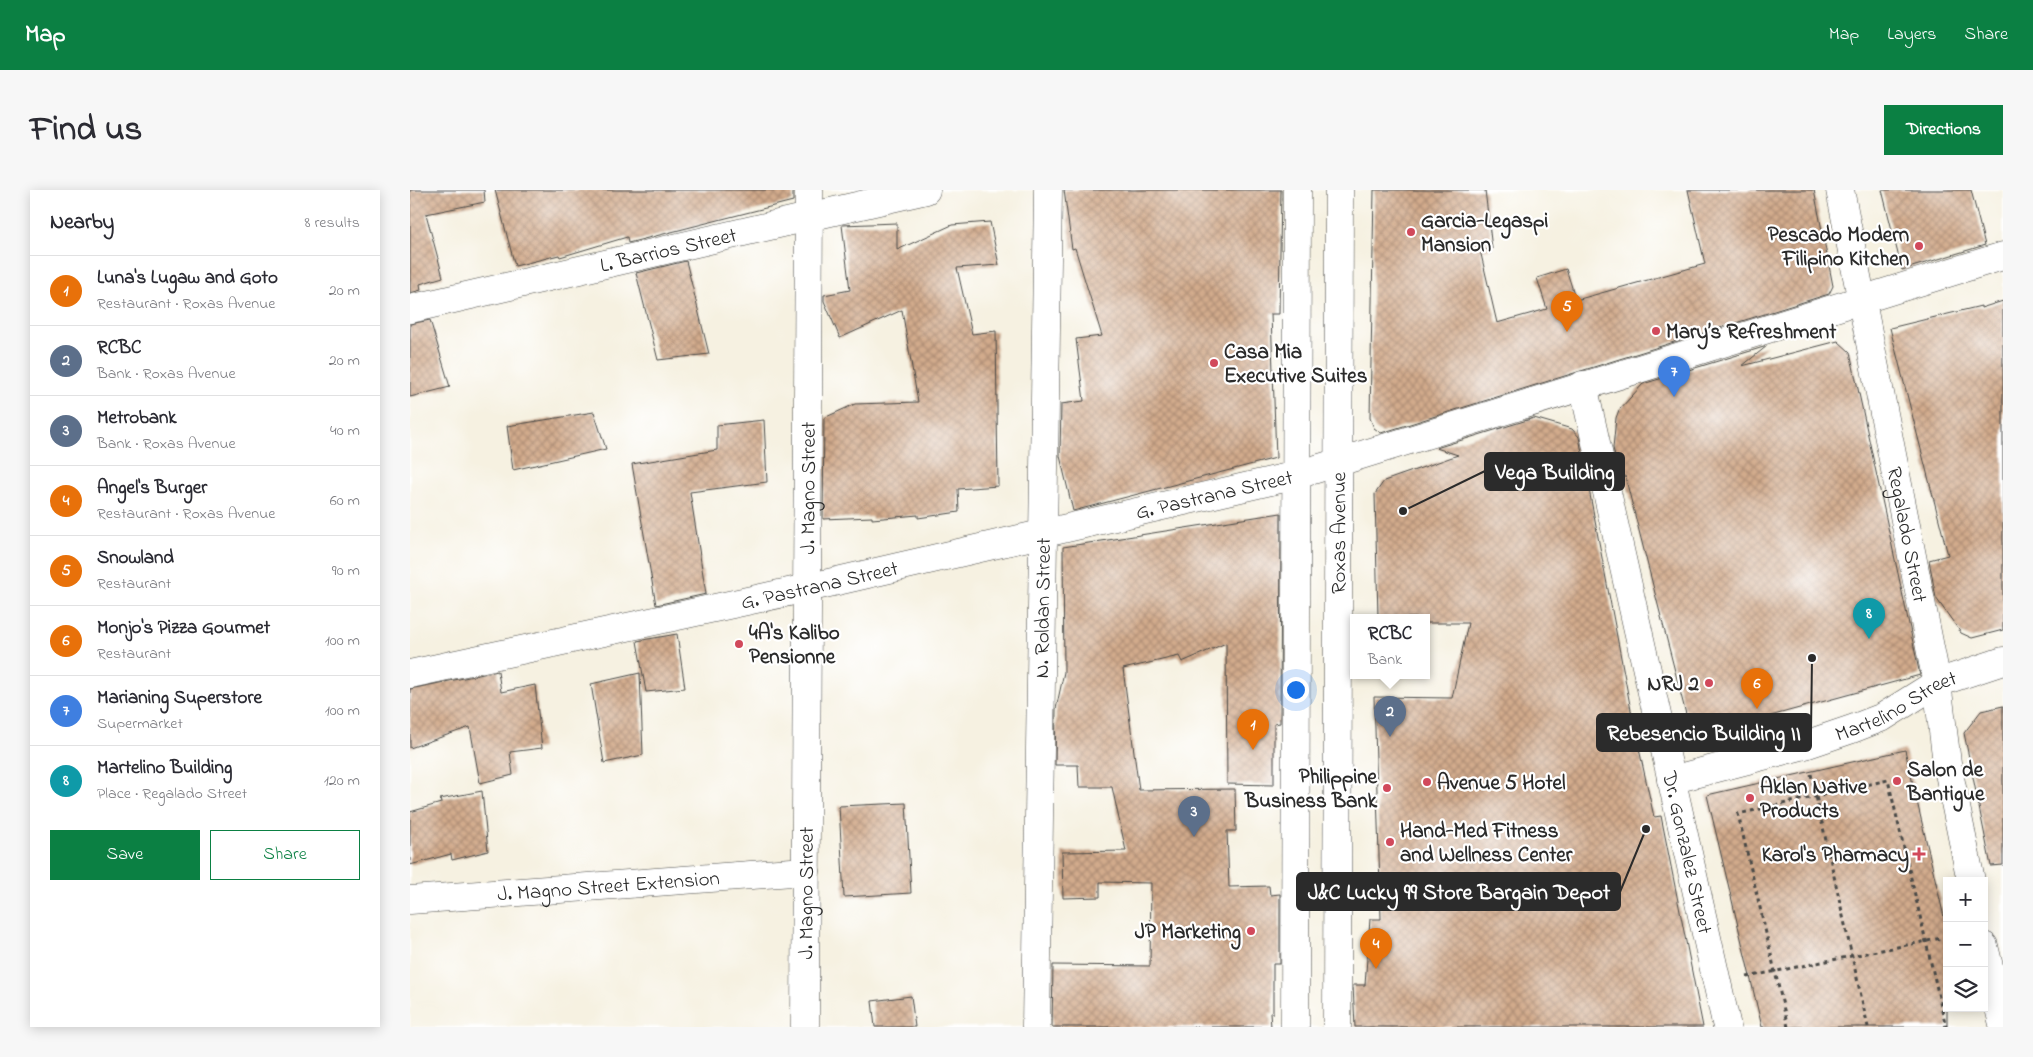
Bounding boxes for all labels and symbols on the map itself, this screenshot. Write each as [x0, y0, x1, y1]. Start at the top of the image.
place label: Garcia-Legaspi Mansion [1421, 207, 1548, 261]
street label: L. Barrios Street [597, 221, 740, 282]
place label: Pescado Modern Filipino Kitchen [1768, 221, 1909, 275]
marker: Garcia-Legaspi Mansion [1405, 226, 1417, 238]
marker: Pescado Modern Filipino Kitchen [1913, 240, 1925, 252]
pin: 5 [1551, 291, 1583, 332]
place label: Mary’s Refreshment [1666, 318, 1837, 350]
marker: Mary’s Refreshment [1650, 325, 1662, 337]
place label: Casa Mia Executive Suites [1224, 338, 1368, 392]
pin: 7 [1658, 356, 1690, 397]
marker: Casa Mia Executive Suites [1208, 357, 1220, 369]
street label: J. Magno Street [794, 422, 827, 555]
callout: Vega Building [1485, 453, 1624, 490]
text: Vega Building [1494, 458, 1615, 491]
street label: G. Pastrana Street [1133, 463, 1296, 529]
street label: Regalado Street [1878, 464, 1934, 605]
street label: Roxas Avenue [1325, 471, 1355, 594]
street label: N. Roldan Street [1028, 537, 1060, 679]
street label: G. Pastrana Street [738, 554, 901, 619]
pin: 8 [1853, 598, 1885, 639]
place label: 4A's Kalibo Pensionne [749, 619, 840, 673]
marker: 4A's Kalibo Pensionne [733, 638, 745, 650]
street label: Martelino Street [1832, 664, 1961, 751]
pin: 6 [1741, 668, 1773, 709]
place label: NRJ 2 [1647, 670, 1700, 700]
your location [1283, 677, 1309, 703]
marker: NRJ 2 [1703, 677, 1715, 689]
pin: 2 [1374, 696, 1406, 737]
pin: 1 [1237, 709, 1269, 750]
callout: Rebesencio Building II [1597, 714, 1811, 751]
text: Rebesencio Building II [1607, 719, 1801, 752]
place label: Salon de Bantigue [1906, 756, 1985, 812]
place label: Philippine Business Bank [1244, 763, 1378, 817]
street label: Dr. Gonzalez Street [1653, 768, 1719, 937]
place label: Avenue 5 Hotel [1437, 769, 1566, 799]
place label: Aklan Native Products [1760, 773, 1868, 827]
marker: Salon de Bantigue [1891, 775, 1903, 787]
marker: Avenue 5 Hotel [1421, 776, 1433, 788]
marker: Philippine Business Bank [1381, 782, 1393, 794]
marker: Aklan Native Products [1744, 792, 1756, 804]
pin: 3 [1178, 796, 1210, 837]
place label: Hand-Med Fitness and Wellness Center [1400, 817, 1573, 871]
street label: J. Magno Street [792, 827, 825, 960]
marker: Hand-Med Fitness and Wellness Center [1384, 836, 1396, 848]
place label: Karol's Pharmacy [1762, 841, 1909, 873]
marker: Karol's Pharmacy [1913, 848, 1925, 860]
street label: J. Magno Street Extension [496, 864, 721, 911]
callout: J&C Lucky 99 Store Bargain Depot [1297, 873, 1620, 910]
text: J&C Lucky 99 Store Bargain Depot [1308, 878, 1611, 911]
place label: JP Marketing [1135, 918, 1241, 950]
marker: JP Marketing [1245, 925, 1257, 937]
pin: 4 [1360, 928, 1392, 969]

